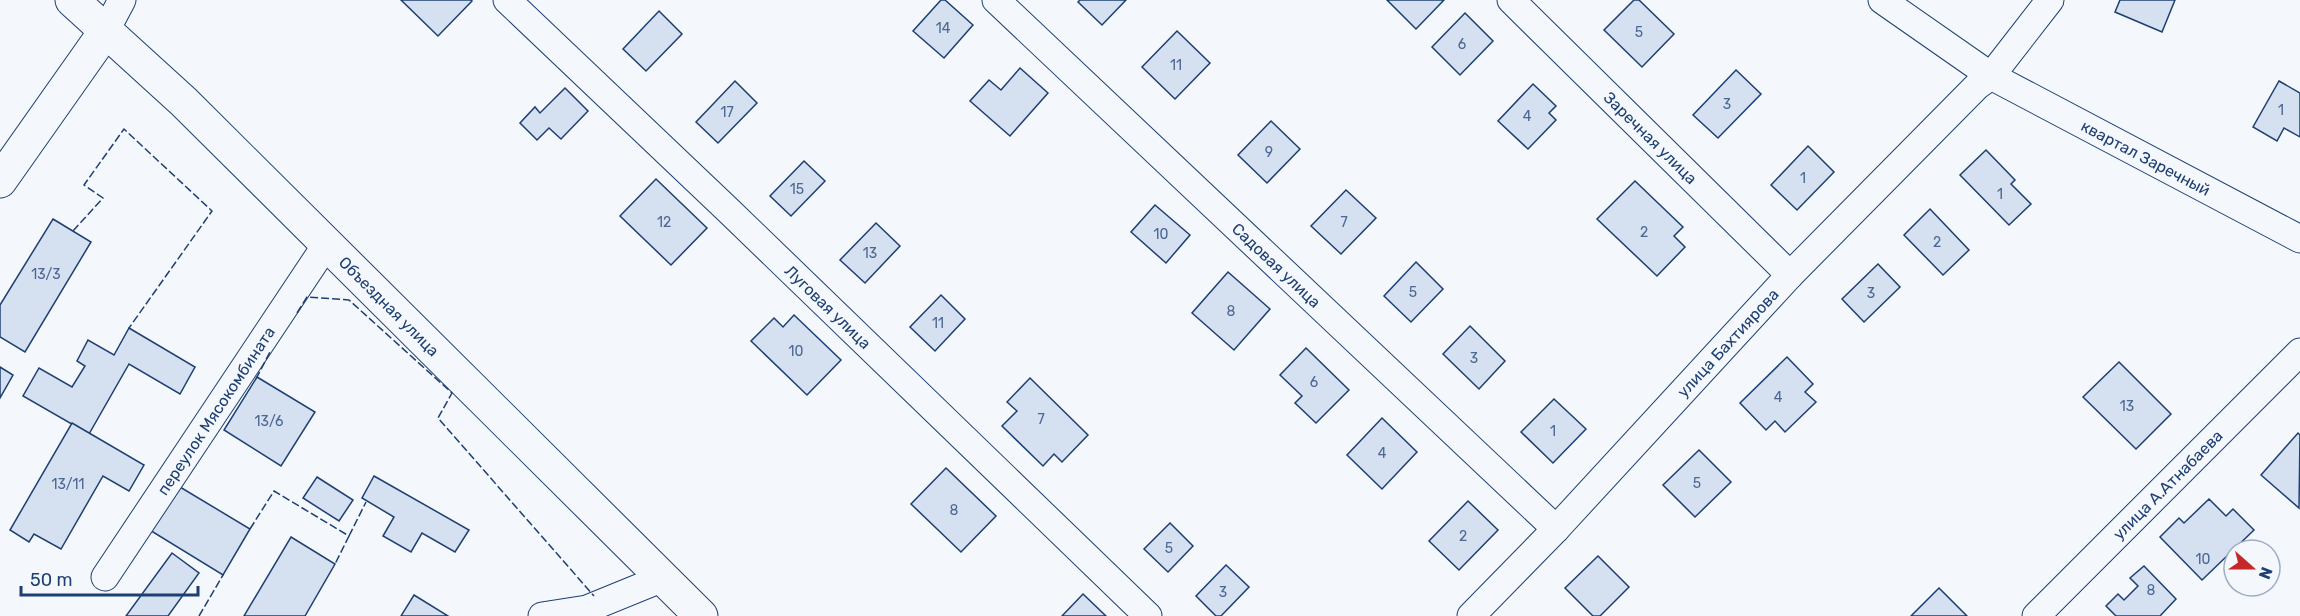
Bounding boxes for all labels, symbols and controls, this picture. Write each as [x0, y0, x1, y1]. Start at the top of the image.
house number: 14 [936, 20, 951, 37]
house number: 5 [1635, 24, 1643, 41]
house number: 6 [1458, 36, 1466, 53]
house number: 11 [1170, 57, 1182, 74]
street label: Заречная улица [1600, 88, 1701, 188]
house number: 3 [1723, 96, 1731, 113]
house number: 1 [2278, 102, 2284, 119]
house number: 17 [720, 104, 734, 121]
house number: 4 [1523, 108, 1532, 125]
street label: квартал Заречный [2078, 116, 2213, 200]
house number: 9 [1265, 144, 1273, 161]
house number: 1 [1800, 170, 1806, 187]
house number: 15 [790, 181, 804, 198]
house number: 1 [1997, 186, 2003, 203]
house number: 12 [657, 214, 671, 231]
house number: 7 [1340, 214, 1348, 231]
street label: Садовая улица [1228, 219, 1325, 312]
house number: 2 [1640, 224, 1648, 241]
house number: 10 [1154, 226, 1169, 243]
house number: 2 [1933, 234, 1941, 251]
house number: 13 [863, 245, 877, 262]
street label: Объездная улица [335, 253, 443, 360]
street label: Луговая улица [781, 261, 875, 353]
house number: 13/3 [31, 266, 61, 283]
house number: 5 [1409, 284, 1417, 301]
street label: улица Бахтиярова [1673, 285, 1783, 401]
house number: 3 [1867, 285, 1875, 302]
house number: 8 [1227, 303, 1236, 320]
house number: 11 [932, 315, 944, 332]
street label: переулок Мясокомбината [153, 323, 279, 499]
house number: 10 [789, 343, 804, 360]
house number: 3 [1470, 350, 1478, 367]
house number: 6 [1310, 374, 1318, 391]
house number: 4 [1774, 389, 1783, 406]
house number: 13 [2120, 398, 2134, 415]
house number: 7 [1037, 411, 1045, 428]
house number: 13/6 [255, 413, 283, 430]
house number: 1 [1550, 423, 1556, 440]
street label: улица А.Атнабаева [2109, 426, 2227, 544]
house number: 4 [1378, 445, 1387, 462]
house number: 5 [1693, 475, 1701, 492]
house number: 13/11 [51, 476, 85, 493]
house number: 8 [950, 502, 959, 519]
house number: 2 [1459, 528, 1467, 545]
north arrow [2222, 538, 2282, 598]
house number: 5 [1165, 540, 1173, 557]
house number: 10 [2196, 551, 2211, 568]
scale bar [21, 559, 198, 597]
text: N [2255, 564, 2276, 582]
text: 50 m [30, 569, 73, 591]
house number: 8 [2147, 582, 2156, 599]
house number: 3 [1219, 584, 1227, 601]

